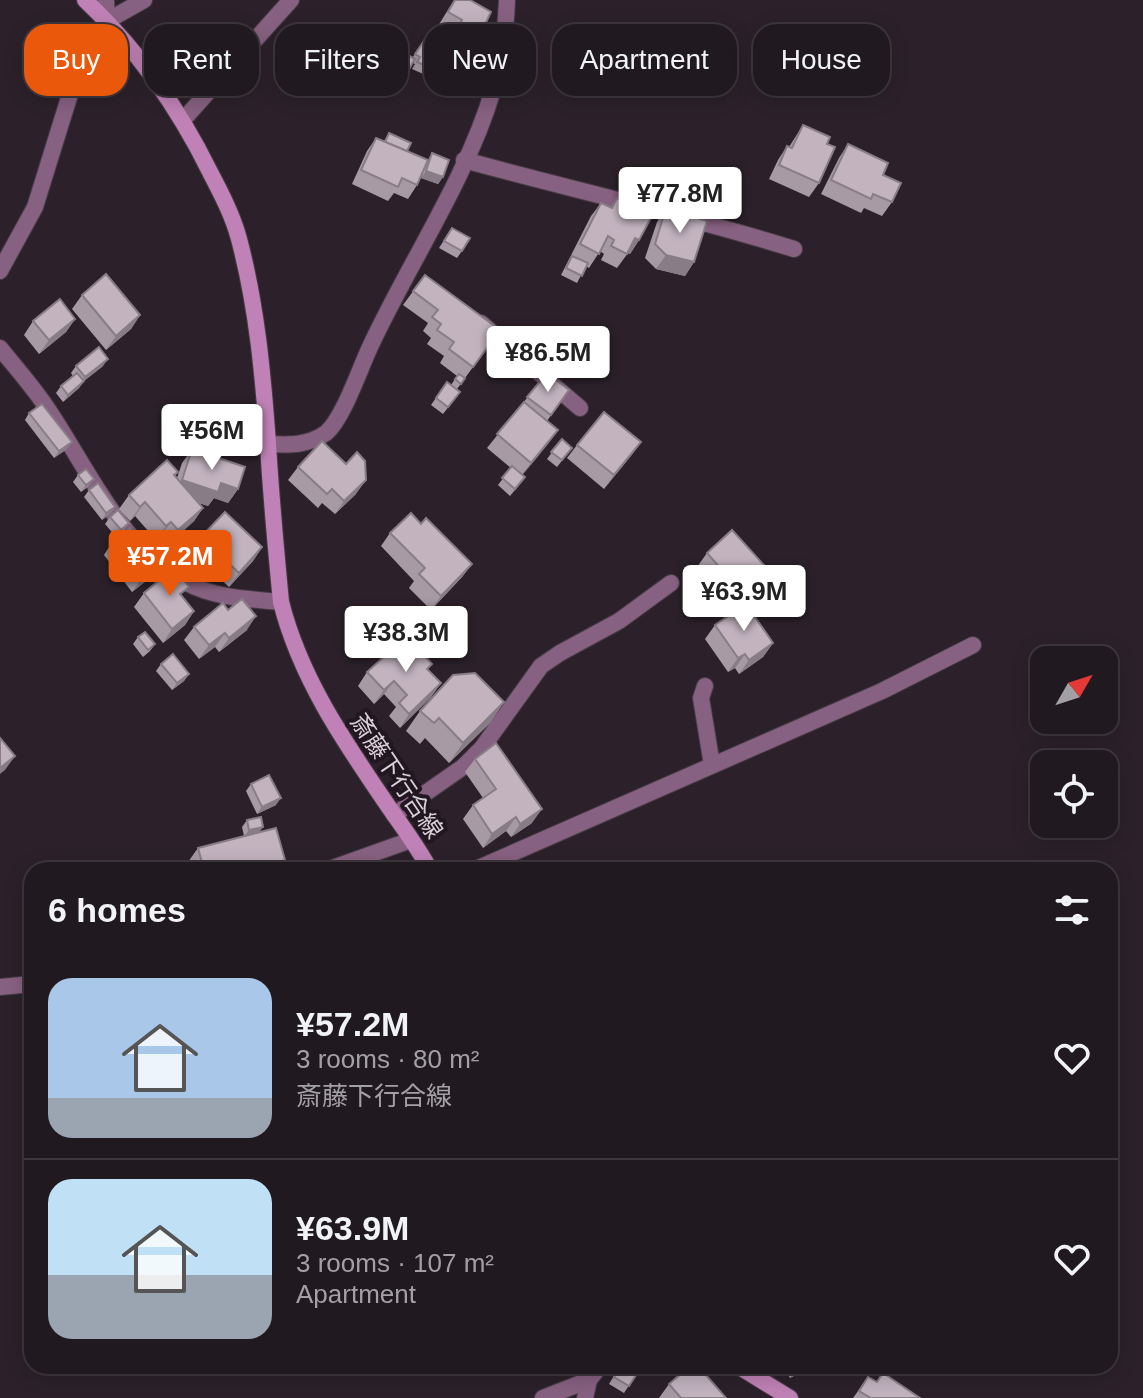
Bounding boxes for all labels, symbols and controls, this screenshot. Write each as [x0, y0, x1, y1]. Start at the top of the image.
chip: Buy [24, 24, 128, 96]
chip: Rent [144, 24, 259, 96]
chip: Filters [275, 24, 408, 96]
chip: New [424, 24, 536, 96]
chip: Apartment [552, 24, 737, 96]
chip: House [753, 24, 890, 96]
pin: ¥77.8M [615, 167, 745, 235]
text: ¥77.8M [637, 178, 723, 208]
pin: ¥86.5M [483, 326, 613, 394]
text: ¥86.5M [505, 337, 591, 367]
pin: ¥56M [165, 404, 259, 472]
text: ¥56M [179, 415, 245, 445]
pin: ¥57.2M [105, 530, 235, 598]
text: ¥57.2M [127, 541, 213, 571]
pin: ¥63.9M [679, 565, 809, 633]
text: ¥63.9M [701, 576, 787, 606]
pin: ¥38.3M [341, 606, 471, 674]
text: ¥38.3M [363, 617, 449, 647]
north arrow [1030, 646, 1118, 734]
map controls [1030, 646, 1118, 838]
street label: 斎藤下行合線 [346, 709, 448, 843]
button: locate [1030, 750, 1118, 838]
icon: filters [1050, 888, 1094, 932]
text: 6 homes [48, 891, 186, 929]
text: ¥57.2M [296, 1005, 409, 1043]
icon: home [112, 1010, 208, 1106]
icon: heart [1050, 1036, 1094, 1080]
text: 3 rooms · 80 m² [296, 1044, 480, 1074]
text: 斎藤下行合線 [296, 1081, 452, 1111]
text: ¥63.9M [296, 1209, 409, 1247]
icon: home [112, 1211, 208, 1307]
icon: heart [1050, 1237, 1094, 1281]
text: 3 rooms · 107 m² [296, 1248, 494, 1278]
text: Apartment [296, 1279, 416, 1309]

